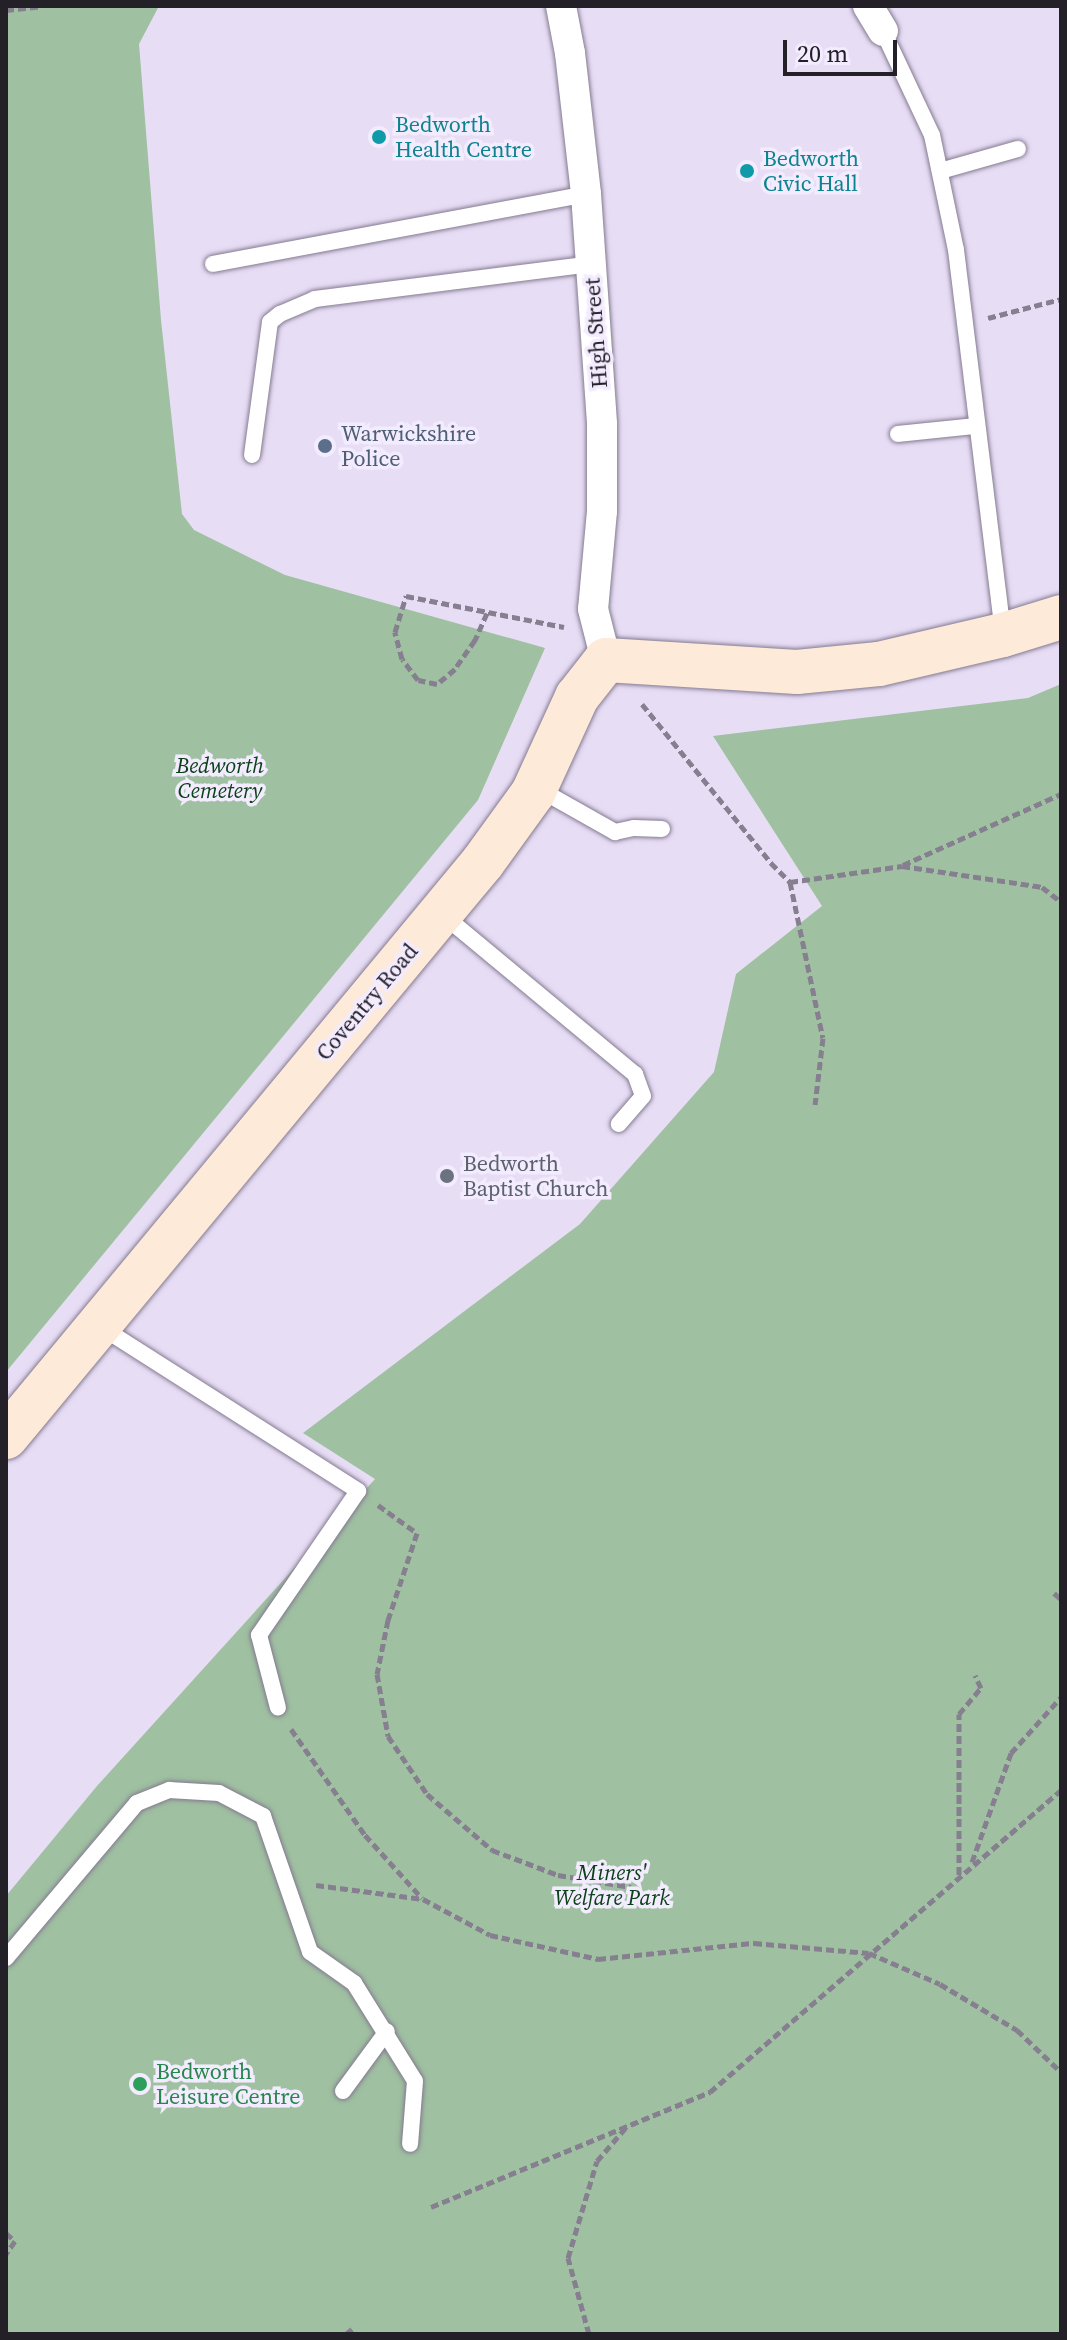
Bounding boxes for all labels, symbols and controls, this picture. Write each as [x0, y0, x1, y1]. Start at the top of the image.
scale bar [787, 24, 901, 74]
text: 20 m [797, 37, 848, 70]
place label: Bedworth Health Centre [395, 111, 532, 162]
marker: Bedworth Health Centre [370, 128, 388, 146]
place label: Bedworth Civic Hall [763, 145, 859, 196]
marker: Bedworth Civic Hall [738, 162, 756, 180]
street label: High Street [579, 277, 613, 389]
place label: Warwickshire Police [341, 420, 476, 472]
marker: Warwickshire Police [316, 437, 334, 455]
park label: Bedworth Cemetery [176, 752, 264, 804]
street label: Coventry Road [311, 938, 423, 1066]
place label: Bedworth Baptist Church [463, 1150, 608, 1202]
marker: Bedworth Baptist Church [438, 1167, 456, 1185]
park label: Miners' Welfare Park [554, 1859, 670, 1910]
place label: Bedworth Leisure Centre [156, 2058, 300, 2110]
marker: Bedworth Leisure Centre [131, 2075, 149, 2093]

